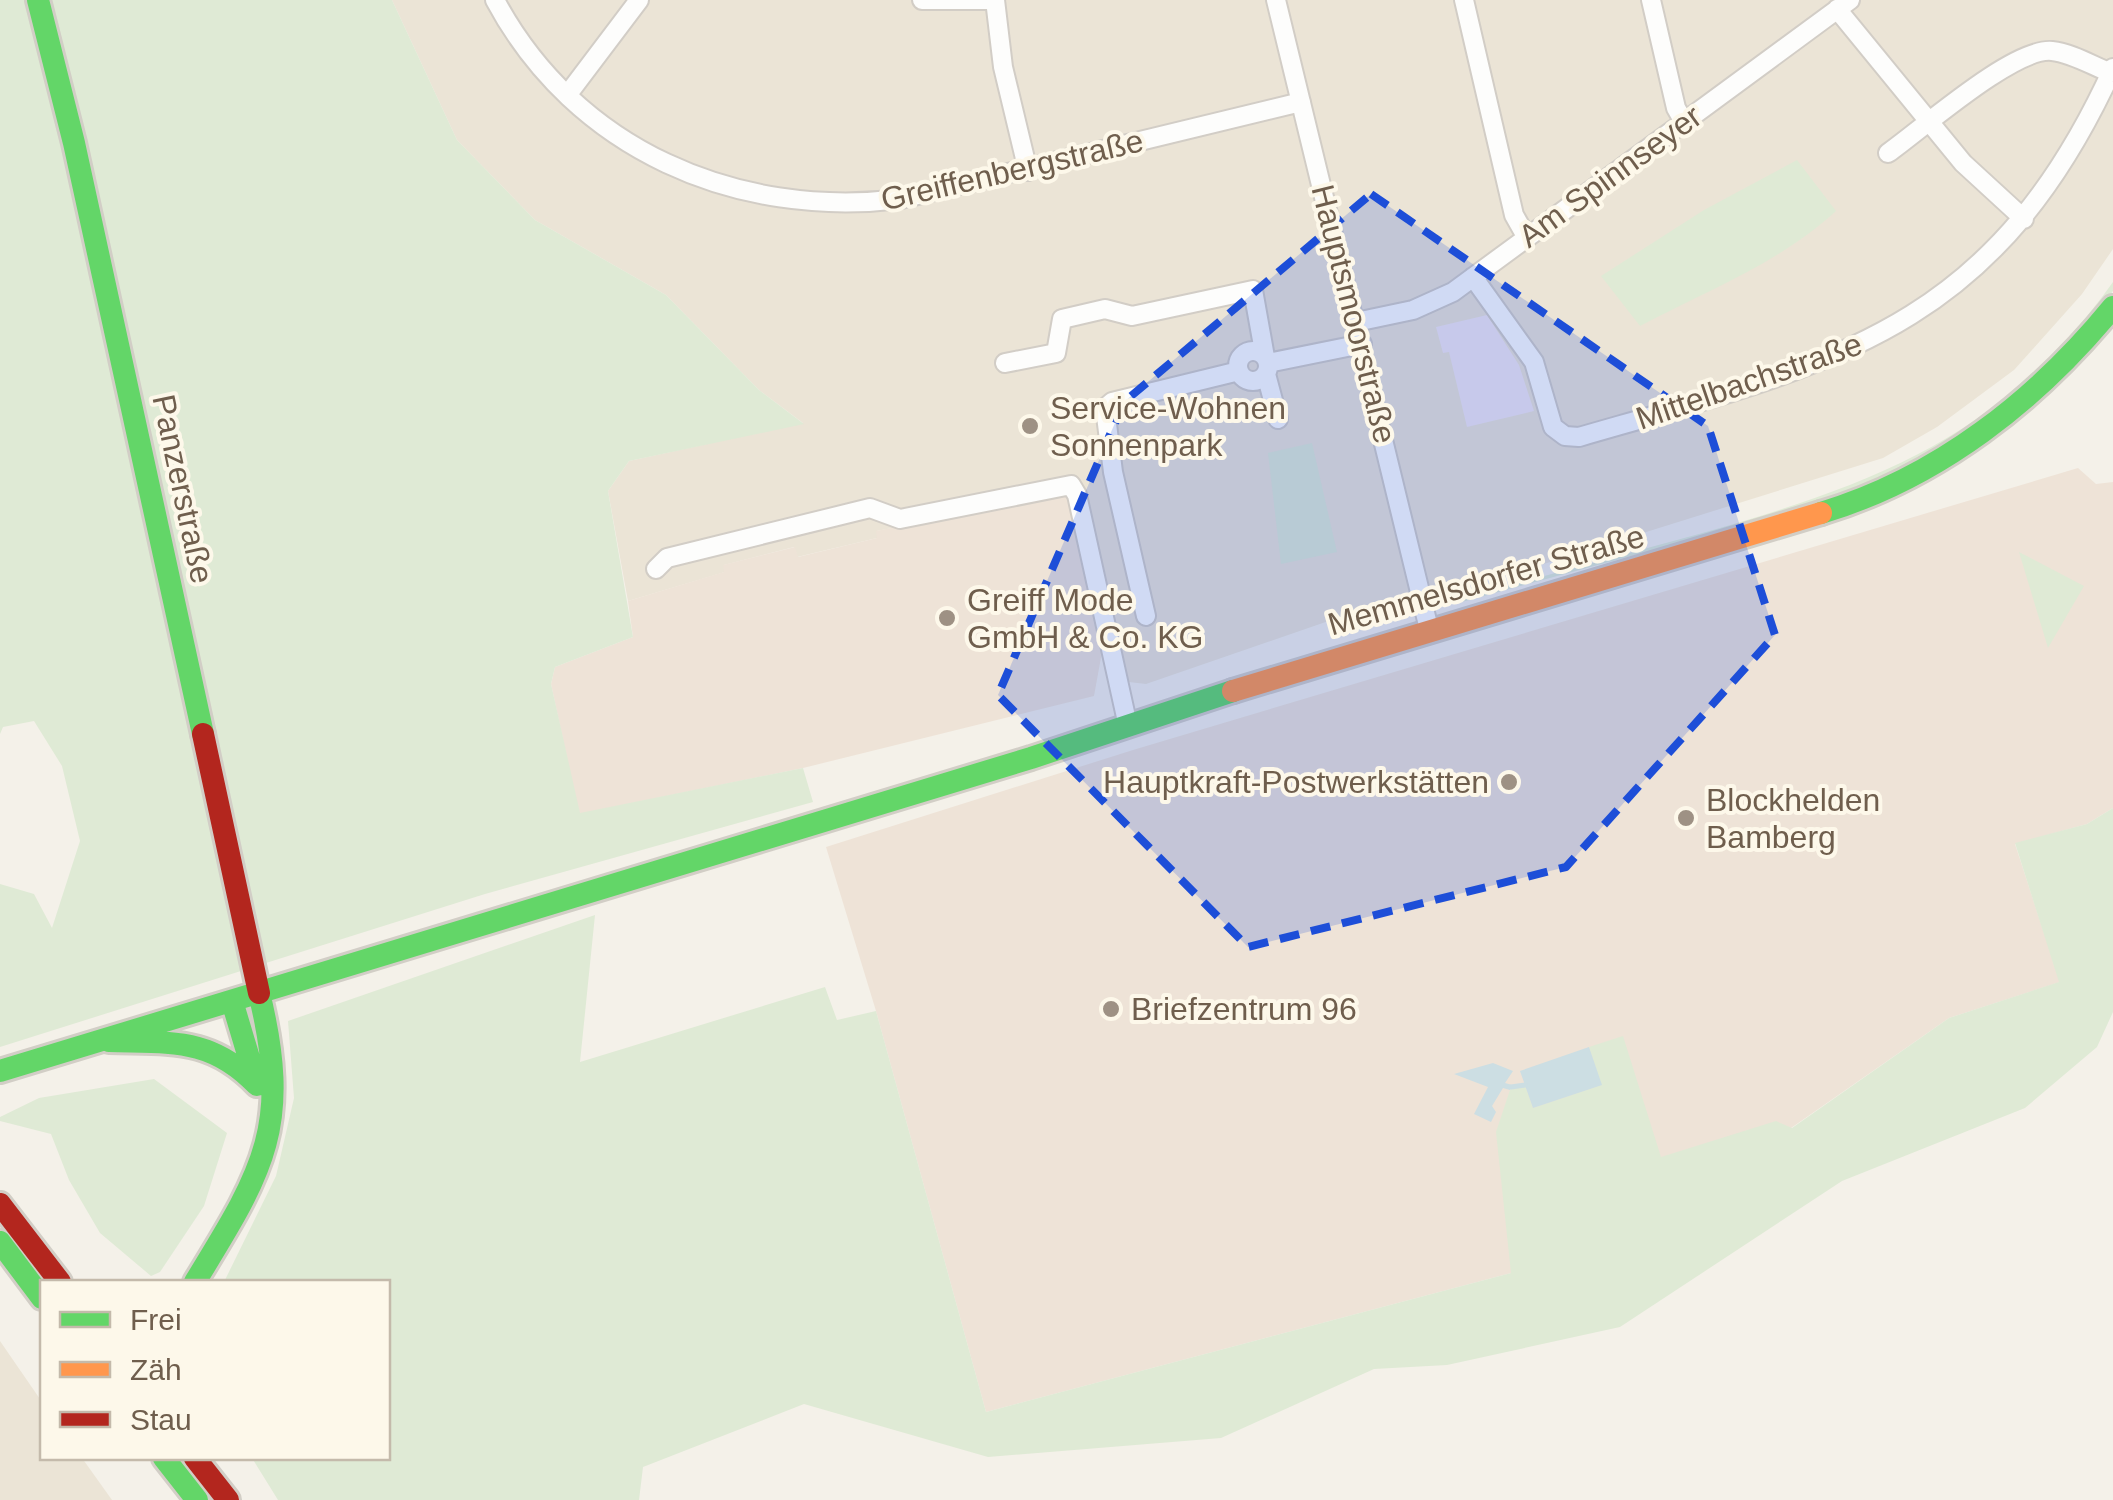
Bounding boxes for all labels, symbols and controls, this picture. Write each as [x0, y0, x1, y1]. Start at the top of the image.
street label: Am Spinnseyer [1512, 97, 1709, 254]
street label: Greiffenbergstraße [877, 122, 1147, 218]
street label: Hauptsmoorstraße [1304, 181, 1404, 447]
street label: Mittelbachstraße [1631, 325, 1867, 437]
place label: Service-Wohnen Sonnenpark [1050, 390, 1286, 463]
street label: Panzerstraße [145, 391, 221, 587]
marker: Service-Wohnen Sonnenpark [1019, 415, 1041, 437]
street label: Memmelsdorfer Straße [1324, 518, 1648, 642]
place label: Greiff Mode GmbH & Co. KG [967, 582, 1204, 655]
marker: Greiff Mode GmbH & Co. KG [936, 607, 958, 629]
place label: Hauptkraft-Postwerkstätten [1103, 764, 1489, 800]
marker: Hauptkraft-Postwerkstätten [1498, 771, 1520, 793]
place label: Blockhelden Bamberg [1706, 782, 1880, 855]
marker: Blockhelden Bamberg [1675, 807, 1697, 829]
place label: Briefzentrum 96 [1131, 991, 1357, 1027]
marker: Briefzentrum 96 [1100, 998, 1122, 1020]
legend [40, 1280, 390, 1460]
text: Frei [130, 1303, 182, 1336]
text: Zäh [130, 1353, 182, 1386]
text: Stau [130, 1403, 192, 1436]

